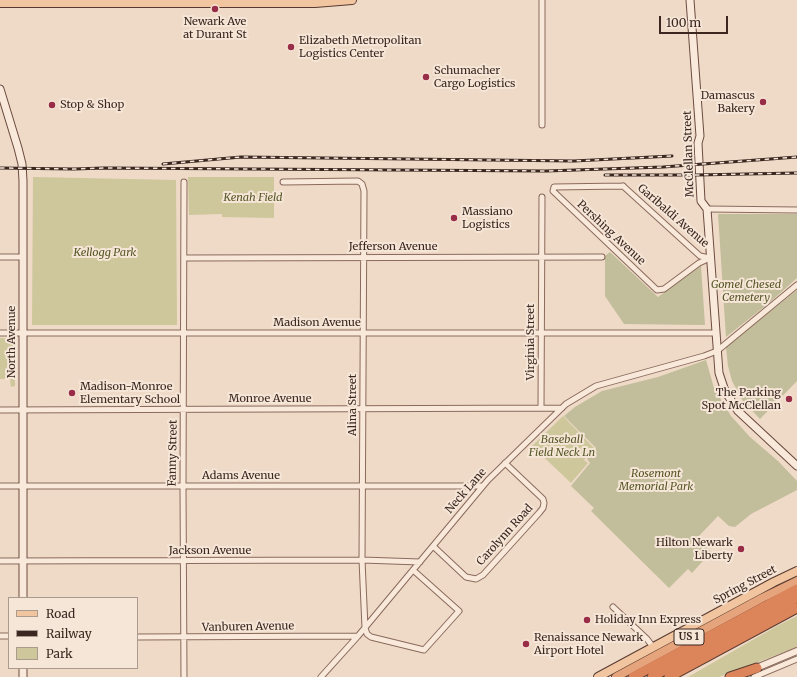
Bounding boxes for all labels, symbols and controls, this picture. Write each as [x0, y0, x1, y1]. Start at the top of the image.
marker: Newark Ave at Durant St [210, 4, 220, 14]
scale bar [661, 8, 730, 34]
place label: Newark Ave at Durant St [183, 15, 247, 41]
text: 100 m [666, 15, 701, 30]
place label: Elizabeth Metropolitan Logistics Center [299, 34, 422, 60]
marker: Elizabeth Metropolitan Logistics Center [286, 42, 296, 52]
place label: Schumacher Cargo Logistics [434, 64, 515, 90]
marker: Schumacher Cargo Logistics [421, 72, 431, 82]
place label: Damascus Bakery [701, 89, 755, 115]
marker: Damascus Bakery [758, 97, 768, 107]
place label: Stop & Shop [60, 98, 124, 112]
marker: Stop & Shop [47, 100, 57, 110]
street label: McClellan Street [681, 110, 697, 198]
street label: Garibaldi Avenue [635, 182, 711, 250]
park label: Kenah Field [224, 191, 282, 205]
street label: Pershing Avenue [574, 198, 648, 268]
place label: Massiano Logistics [462, 205, 513, 231]
marker: Massiano Logistics [449, 213, 459, 223]
street label: Jefferson Avenue [349, 240, 437, 254]
park label: Kellogg Park [74, 246, 136, 260]
park label: Gomel Chesed Cemetery [711, 278, 781, 304]
street label: Virginia Street [524, 304, 538, 380]
street label: North Avenue [5, 306, 19, 378]
street label: Madison Avenue [273, 316, 361, 330]
street label: Alina Street [346, 374, 360, 436]
place label: Madison-Monroe Elementary School [80, 380, 180, 406]
place label: The Parking Spot McClellan [702, 386, 781, 412]
marker: Madison-Monroe Elementary School [67, 388, 77, 398]
street label: Monroe Avenue [229, 392, 311, 406]
marker: The Parking Spot McClellan [784, 394, 794, 404]
street label: Fanny Street [166, 419, 180, 487]
park label: Baseball Field Neck Ln [529, 433, 595, 459]
street label: Neck Lane [443, 466, 489, 516]
park label: Rosemont Memorial Park [619, 467, 693, 493]
street label: Adams Avenue [202, 469, 280, 483]
street label: Carolynn Road [474, 502, 536, 568]
place label: Hilton Newark Liberty [656, 536, 733, 562]
street label: Jackson Avenue [169, 544, 251, 558]
marker: Hilton Newark Liberty [736, 544, 746, 554]
street label: Spring Street [711, 563, 779, 607]
legend [8, 597, 138, 669]
text: Road [46, 606, 75, 621]
place label: Holiday Inn Express [595, 613, 701, 627]
marker: Holiday Inn Express [582, 615, 592, 625]
street label: Vanburen Avenue [202, 620, 294, 634]
text: Railway [46, 626, 92, 641]
road number: US 1 [674, 629, 704, 645]
place label: Renaissance Newark Airport Hotel [534, 631, 643, 657]
marker: Renaissance Newark Airport Hotel [521, 639, 531, 649]
text: Park [46, 646, 73, 661]

